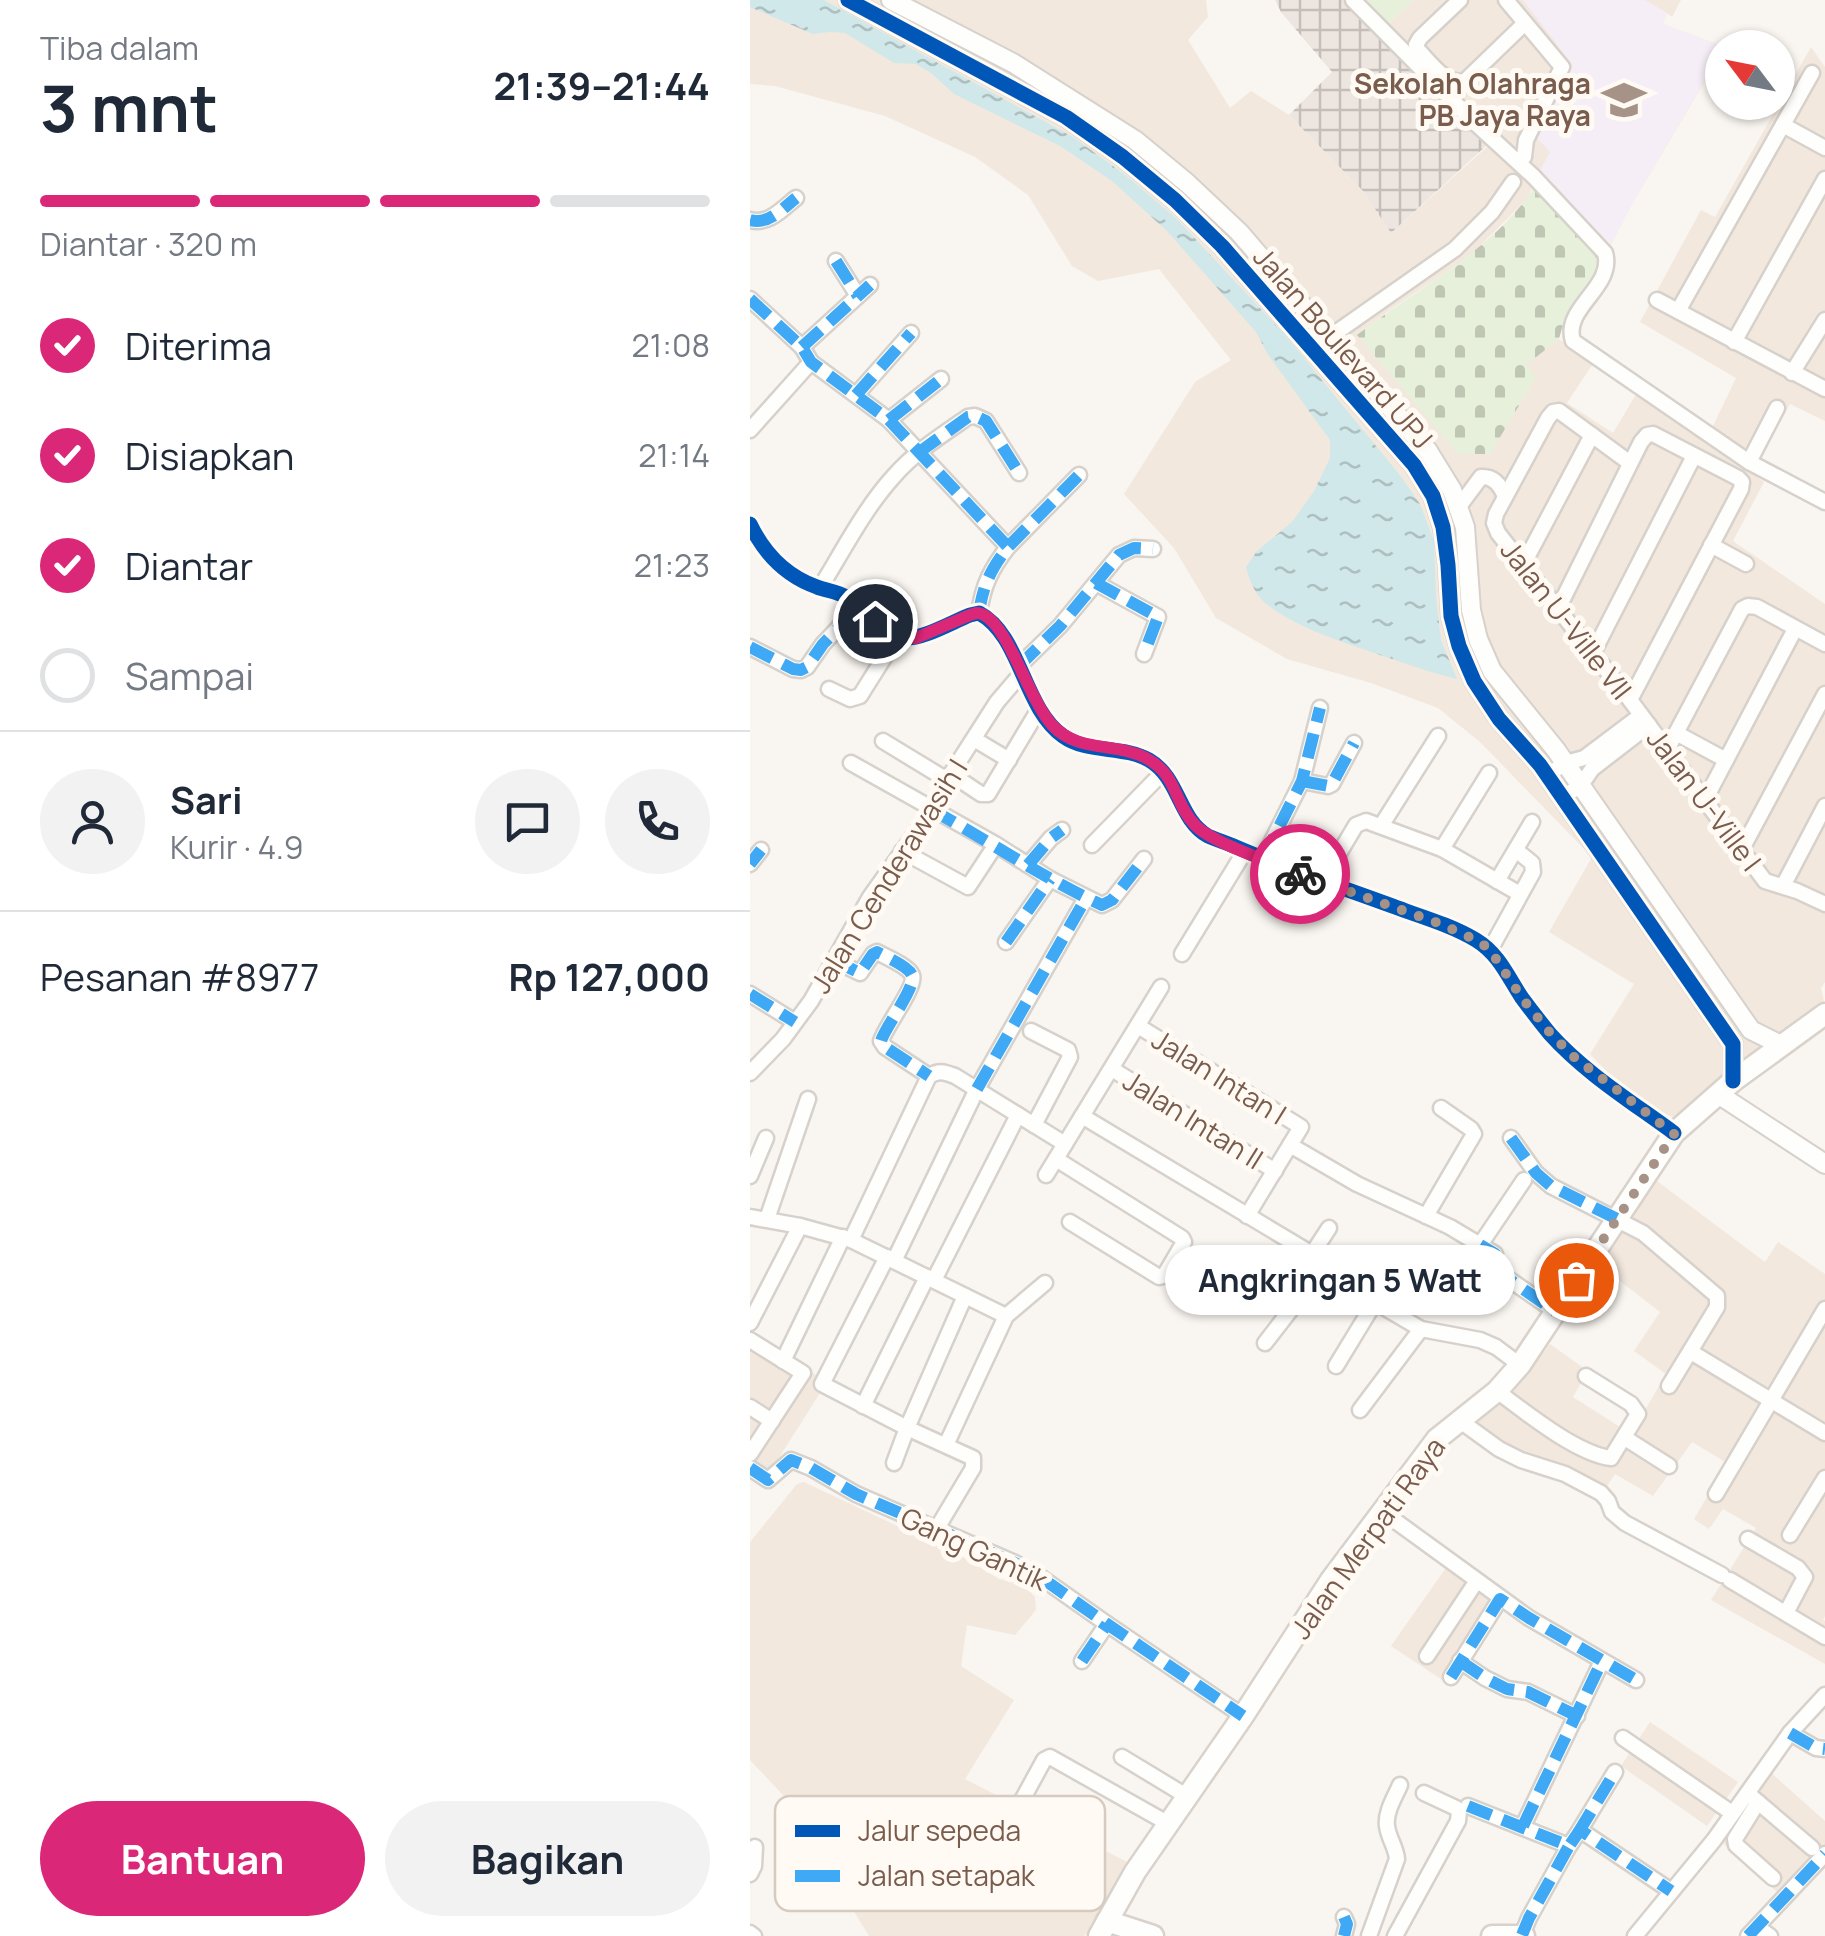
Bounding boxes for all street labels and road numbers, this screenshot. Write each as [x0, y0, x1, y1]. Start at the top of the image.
street label: Jalan Boulevard UPJ [1246, 238, 1442, 456]
street label: Jalan U-Ville VII [1493, 532, 1641, 707]
street label: Jalan U-Ville I [1639, 721, 1771, 878]
street label: Jalan Cenderawasih I [801, 751, 976, 1000]
street label: Jalan Intan I [1145, 1020, 1294, 1132]
street label: Jalan Intan II [1116, 1061, 1271, 1177]
street label: Jalan Merpati Raya [1281, 1429, 1453, 1646]
street label: Gang Gantik [895, 1498, 1055, 1599]

